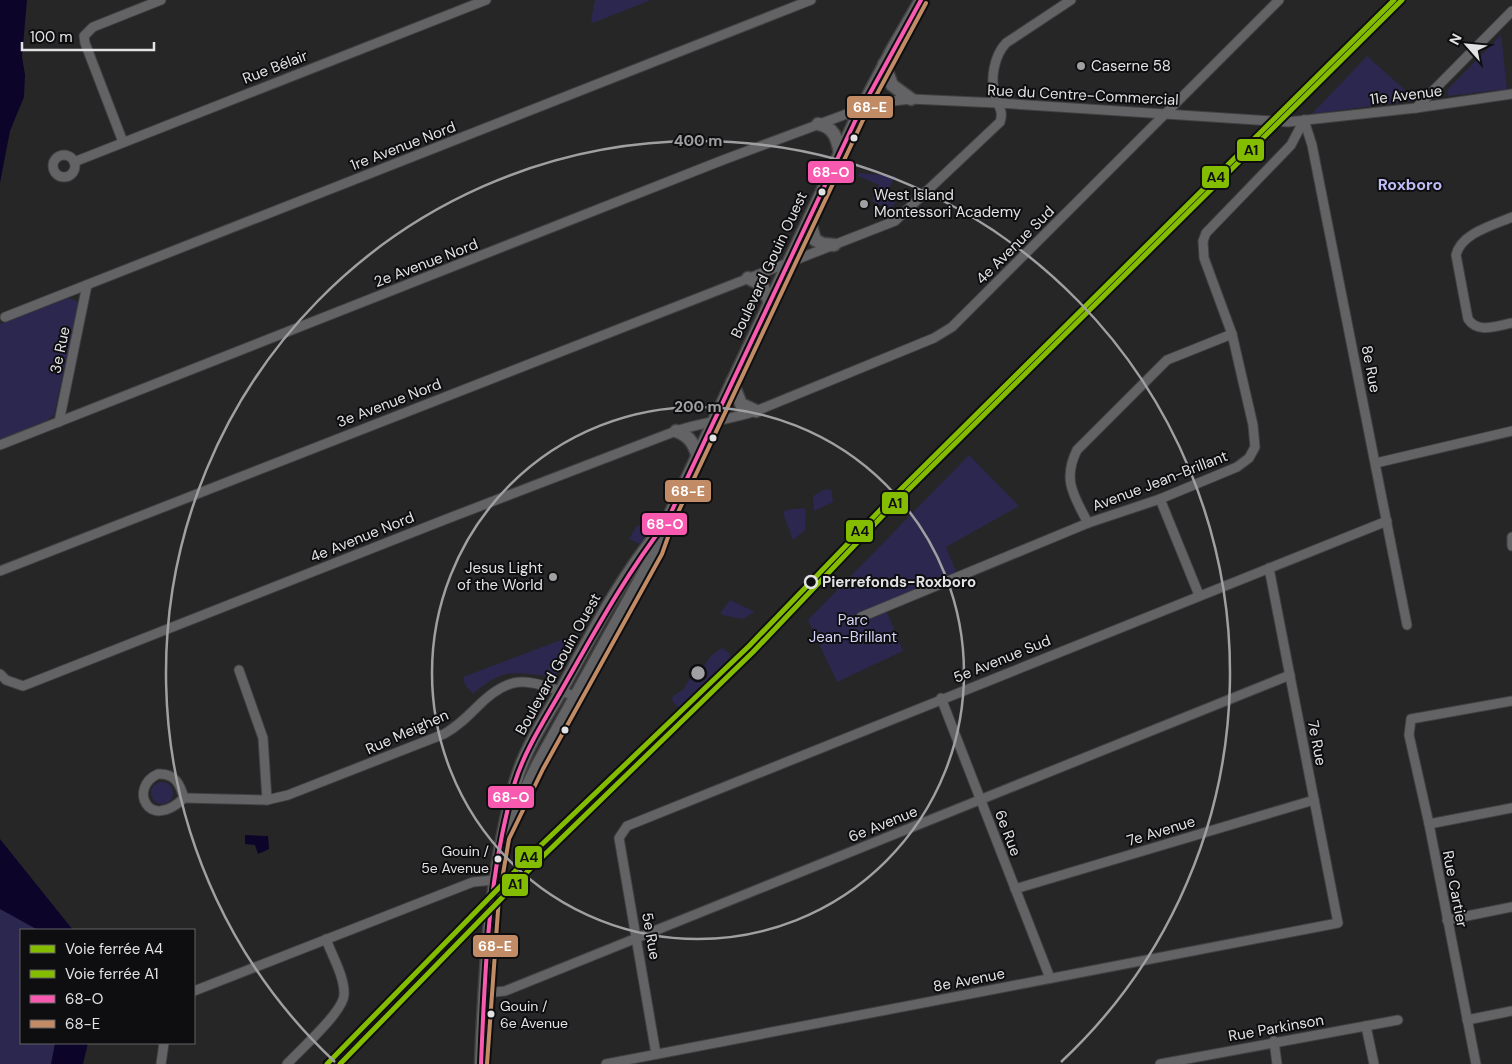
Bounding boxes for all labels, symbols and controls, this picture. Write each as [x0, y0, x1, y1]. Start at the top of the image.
scale bar [22, 20, 155, 52]
north arrow [1442, 20, 1492, 70]
text: 100 m [30, 27, 73, 47]
text: N [1445, 30, 1466, 48]
street label: Rue Bélair [240, 45, 311, 89]
place label: Caserne 58 [1091, 56, 1171, 76]
marker: Caserne 58 [1075, 60, 1087, 72]
street label: Rue du Centre-Commercial [987, 80, 1179, 110]
street label: 11e Avenue [1369, 81, 1443, 109]
line badge: 68-E [846, 95, 894, 119]
text: 68-E [853, 98, 887, 116]
street label: 1re Avenue Nord [347, 117, 459, 175]
text: 400 m [674, 131, 722, 151]
unlabelled marker [849, 133, 859, 143]
line badge: A1 [1236, 138, 1265, 162]
text: A1 [1244, 141, 1258, 159]
line badge: 68-O [807, 160, 855, 184]
text: 68-O [813, 163, 849, 181]
line badge: A4 [1201, 165, 1230, 189]
text: A4 [1207, 168, 1225, 186]
district label: Roxboro [1378, 174, 1442, 195]
place label: West Island Montessori Academy [874, 185, 1022, 222]
unlabelled marker [817, 187, 827, 197]
street label: Boulevard Gouin Ouest [726, 188, 812, 341]
marker: West Island Montessori Academy [858, 198, 870, 210]
street label: 4e Avenue Sud [971, 201, 1059, 289]
street label: 2e Avenue Nord [371, 234, 481, 292]
street label: 3e Rue [45, 325, 75, 375]
street label: 8e Rue [1357, 344, 1385, 394]
street label: 3e Avenue Nord [334, 374, 444, 432]
text: 200 m [674, 397, 722, 417]
unlabelled marker [708, 433, 718, 443]
street label: Avenue Jean-Brillant [1089, 446, 1231, 516]
line badge: 68-E [664, 479, 712, 503]
text: 68-E [671, 482, 705, 500]
line badge: A1 [881, 491, 909, 515]
text: A1 [888, 494, 902, 512]
street label: 4e Avenue Nord [307, 507, 417, 567]
line badge: 68-O [641, 512, 688, 536]
text: 68-O [647, 515, 683, 533]
line badge: A4 [845, 519, 874, 543]
text: A4 [851, 522, 869, 540]
place label: Jesus Light of the World [457, 558, 543, 595]
marker: Jesus Light of the World [547, 571, 559, 583]
place label: Pierrefonds-Roxboro [822, 572, 976, 592]
marker: Pierrefonds-Roxboro [804, 575, 818, 589]
street label: Boulevard Gouin Ouest [511, 589, 605, 739]
park label: Parc Jean-Brillant [809, 610, 897, 647]
street label: 5e Avenue Sud [950, 630, 1054, 688]
centre of rings [689, 664, 707, 682]
street label: Rue Meighen [362, 705, 452, 759]
street label: 7e Rue [1303, 719, 1331, 767]
unlabelled marker [560, 725, 570, 735]
line badge: 68-O [487, 785, 535, 809]
text: 68-O [493, 788, 529, 806]
street label: 6e Avenue [845, 801, 921, 847]
street label: 6e Rue [990, 807, 1026, 859]
street label: 7e Avenue [1124, 811, 1198, 851]
place label: Gouin / 5e Avenue [421, 842, 490, 877]
line badge: A4 [514, 845, 543, 869]
text: A4 [520, 848, 538, 866]
street label: Rue Cartier [1438, 849, 1472, 930]
marker: Gouin / 5e Avenue [493, 854, 503, 864]
line badge: A1 [501, 873, 529, 897]
text: A1 [508, 875, 522, 893]
street label: 5e Rue [637, 911, 665, 961]
legend [20, 929, 195, 1044]
line badge: 68-E [472, 934, 519, 958]
text: 68-E [478, 937, 512, 955]
text: Voie ferrée A4 [65, 939, 163, 959]
street label: 8e Avenue [931, 963, 1007, 997]
text: Voie ferrée A1 [65, 964, 158, 984]
text: 68-O [65, 989, 103, 1009]
place label: Gouin / 6e Avenue [500, 997, 568, 1032]
marker: Gouin / 6e Avenue [486, 1009, 496, 1019]
street label: Rue Parkinson [1227, 1010, 1325, 1046]
text: 68-E [65, 1014, 100, 1034]

